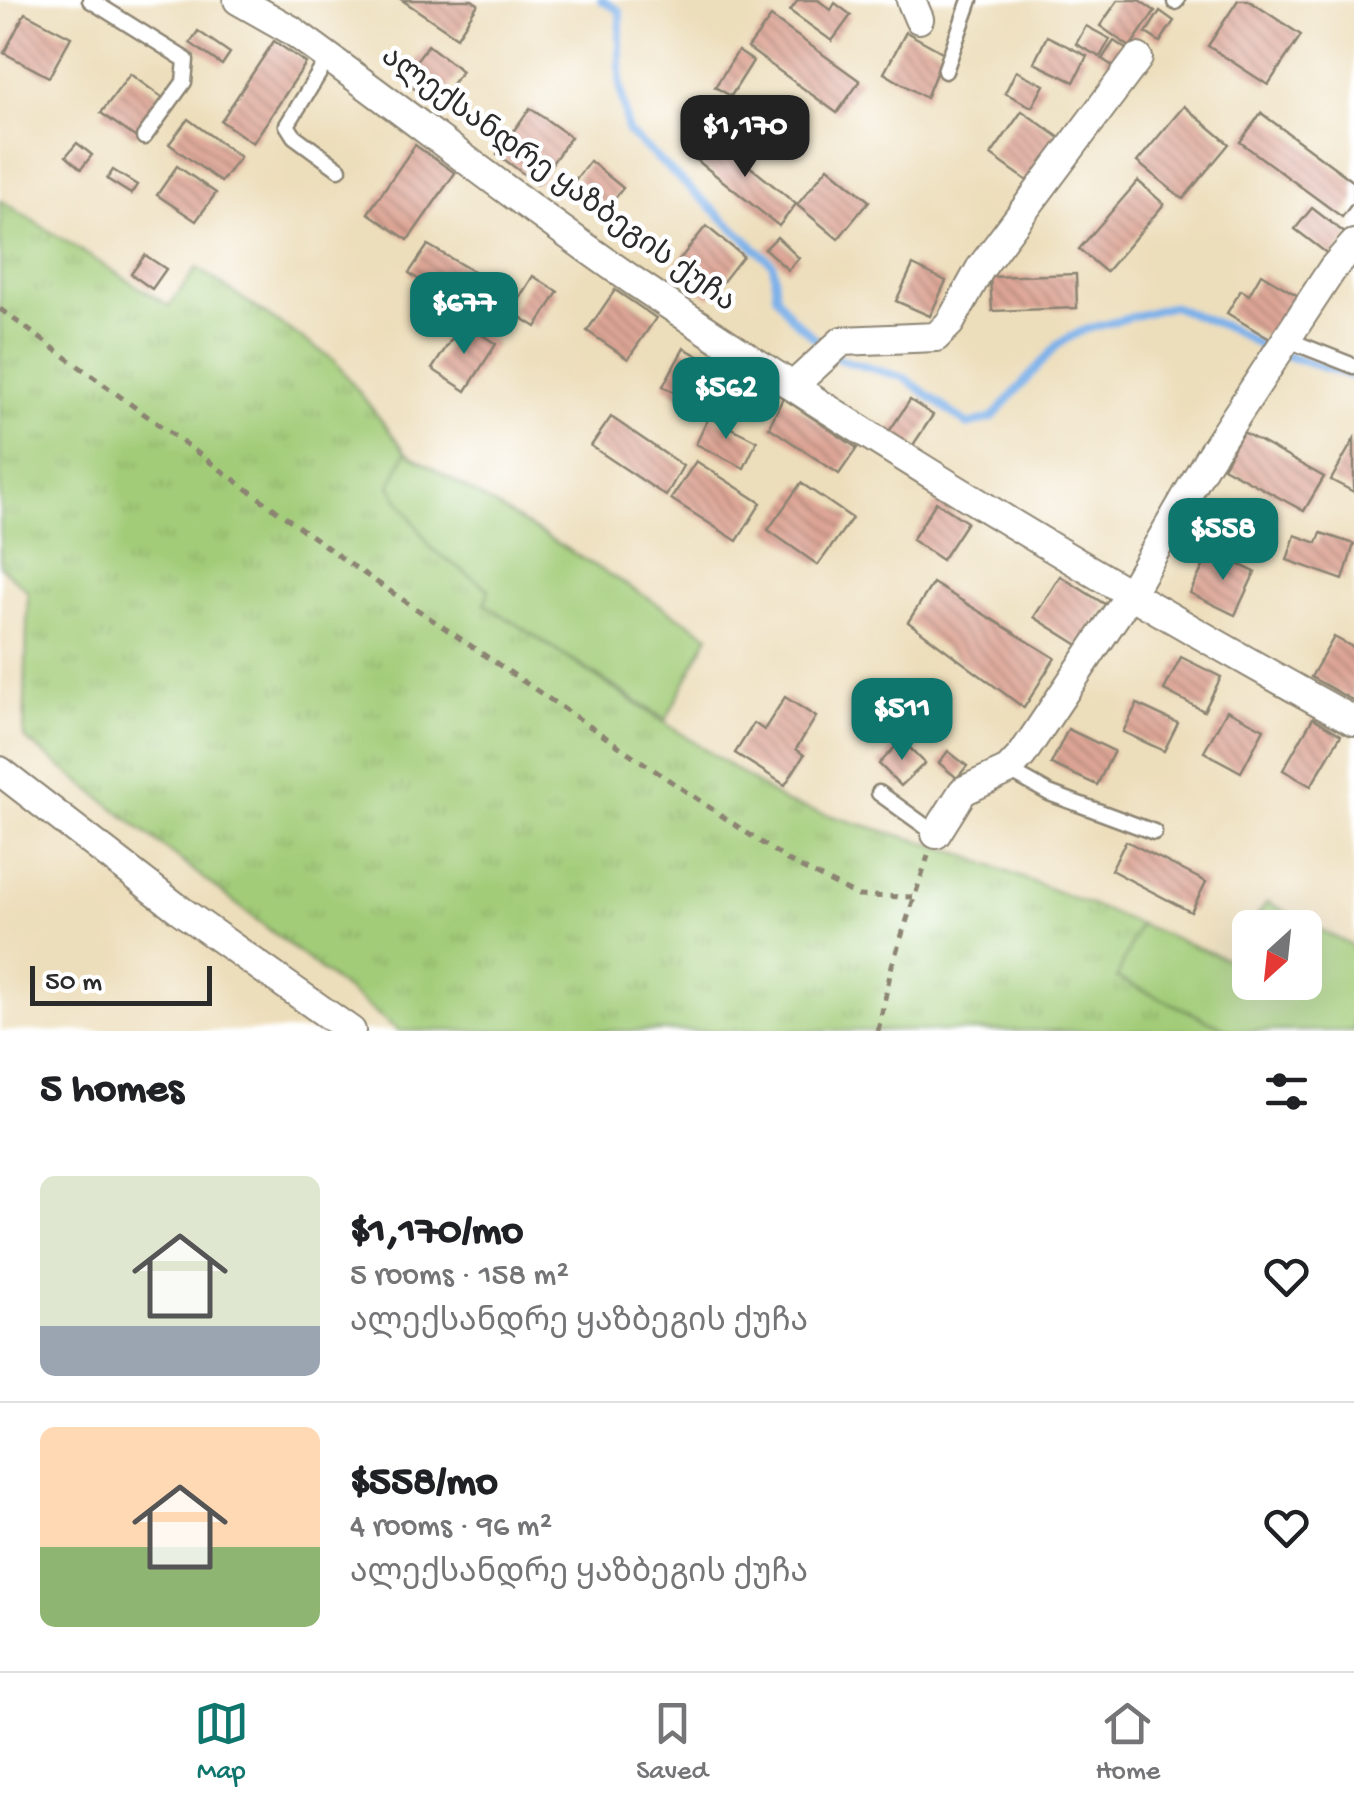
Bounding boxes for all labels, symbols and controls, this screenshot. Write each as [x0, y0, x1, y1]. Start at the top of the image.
street label: ალექსანდრე ყაზბეგის ქუჩა [373, 40, 742, 321]
pin: $1,170 [664, 95, 826, 180]
text: $1,170 [702, 108, 788, 146]
pin: $677 [405, 272, 523, 357]
text: $677 [432, 285, 496, 323]
pin: $562 [667, 357, 785, 442]
text: $562 [694, 370, 758, 408]
pin: $558 [1164, 498, 1282, 583]
text: $558 [1190, 511, 1256, 549]
pin: $511 [843, 678, 961, 763]
text: $511 [873, 691, 931, 729]
north arrow [1232, 910, 1322, 1000]
map controls [1232, 910, 1322, 1000]
scale bar [30, 961, 212, 1006]
text: 50 m [45, 967, 102, 1000]
icon: filters [1259, 1064, 1314, 1119]
text: 5 homes [40, 1067, 183, 1116]
text: $1,170/mo [350, 1209, 523, 1258]
icon: home [120, 1216, 240, 1336]
icon: heart [1259, 1249, 1314, 1304]
text: 5 rooms · 158 m² [350, 1258, 569, 1296]
text: ალექსანდრე ყაზბეგის ქუჩა [350, 1305, 808, 1343]
text: $558/mo [350, 1460, 498, 1509]
icon: home [120, 1467, 240, 1587]
icon: heart [1259, 1500, 1314, 1555]
text: 4 rooms · 96 m² [350, 1509, 552, 1547]
text: ალექსანდრე ყაზბეგის ქუჩა [350, 1556, 808, 1594]
tab: Map [194, 1696, 249, 1789]
tab: Saved [636, 1696, 708, 1789]
tab: Home [1095, 1696, 1160, 1789]

